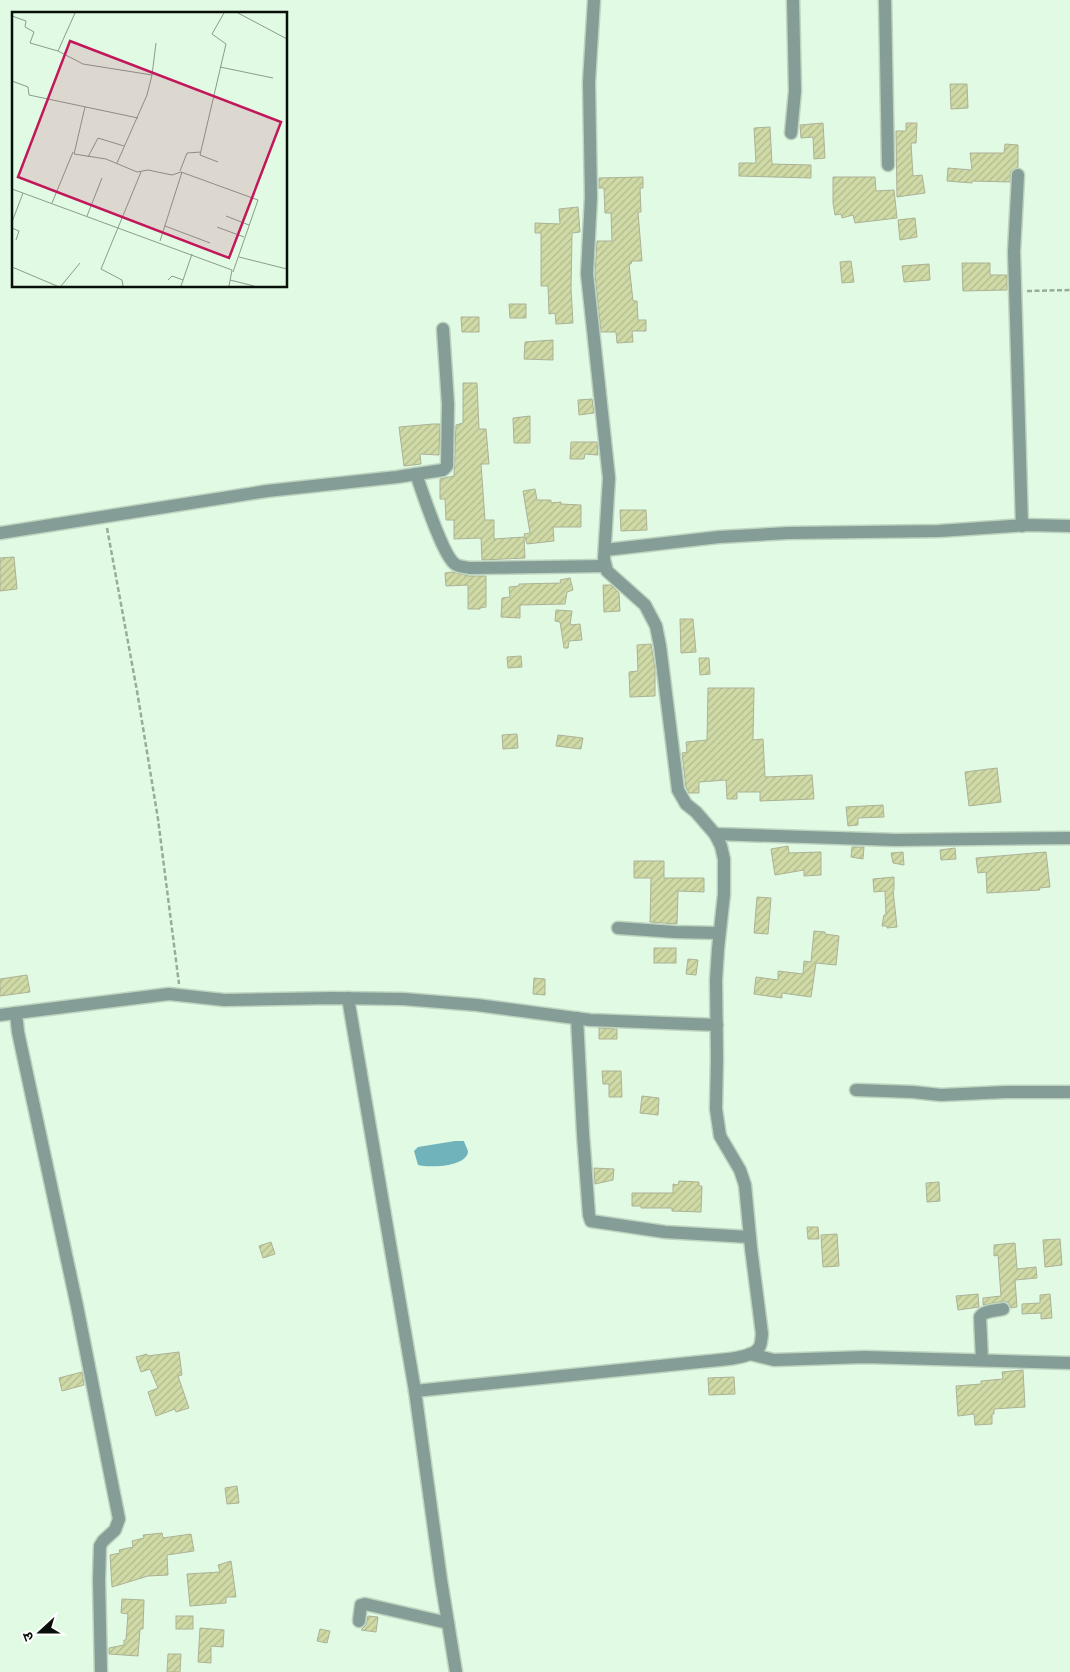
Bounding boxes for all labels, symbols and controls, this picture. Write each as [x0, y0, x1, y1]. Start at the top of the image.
inset map [12, 12, 288, 288]
north arrow [15, 1607, 65, 1657]
text: उ [18, 1629, 37, 1644]

